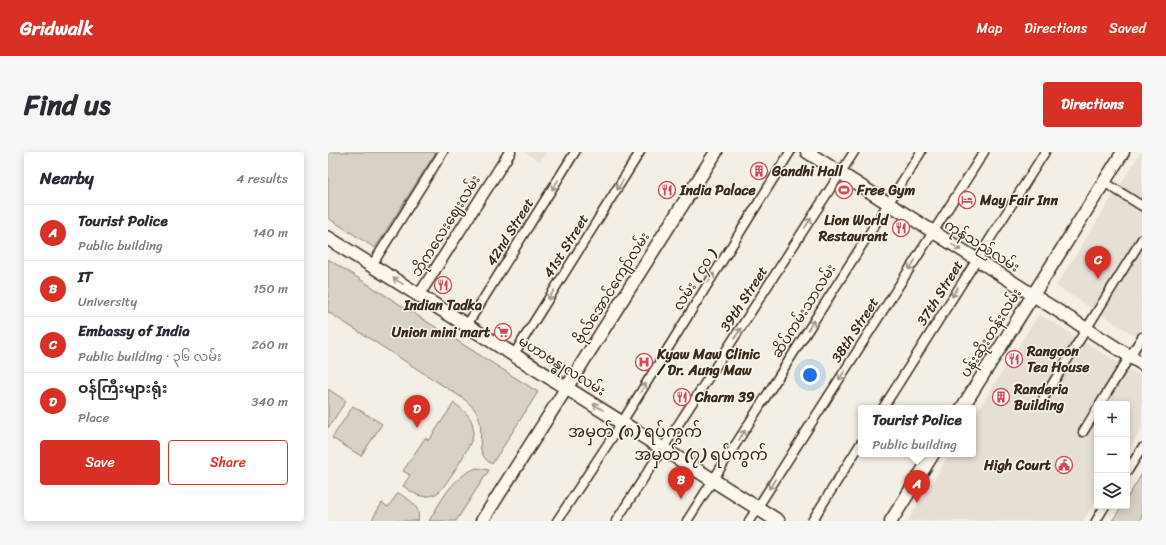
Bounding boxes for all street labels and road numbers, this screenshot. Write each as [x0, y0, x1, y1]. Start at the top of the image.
street label: ဘိုကလေးဈေးလမ်း [405, 170, 487, 282]
street label: 42nd Street [479, 193, 541, 271]
street label: 41st Street [536, 209, 596, 283]
street label: ကုန်သည်လမ်း [939, 213, 1025, 279]
street label: ဗိုလ်အောင်ကျော်လမ်း [567, 227, 657, 349]
street label: လမ်း ( ၄၀ ) [666, 243, 724, 316]
street label: 37th Street [910, 255, 970, 331]
street label: ဆိပ်ကမ်းသာလမ်း [765, 259, 843, 363]
street label: 39th Street [713, 261, 775, 337]
street label: ပန်းဆိုးတန်းလမ်း [953, 283, 1029, 383]
street label: 38th Street [824, 292, 886, 368]
street label: မဟာဗန္ဓုလလမ်း [513, 329, 611, 403]

